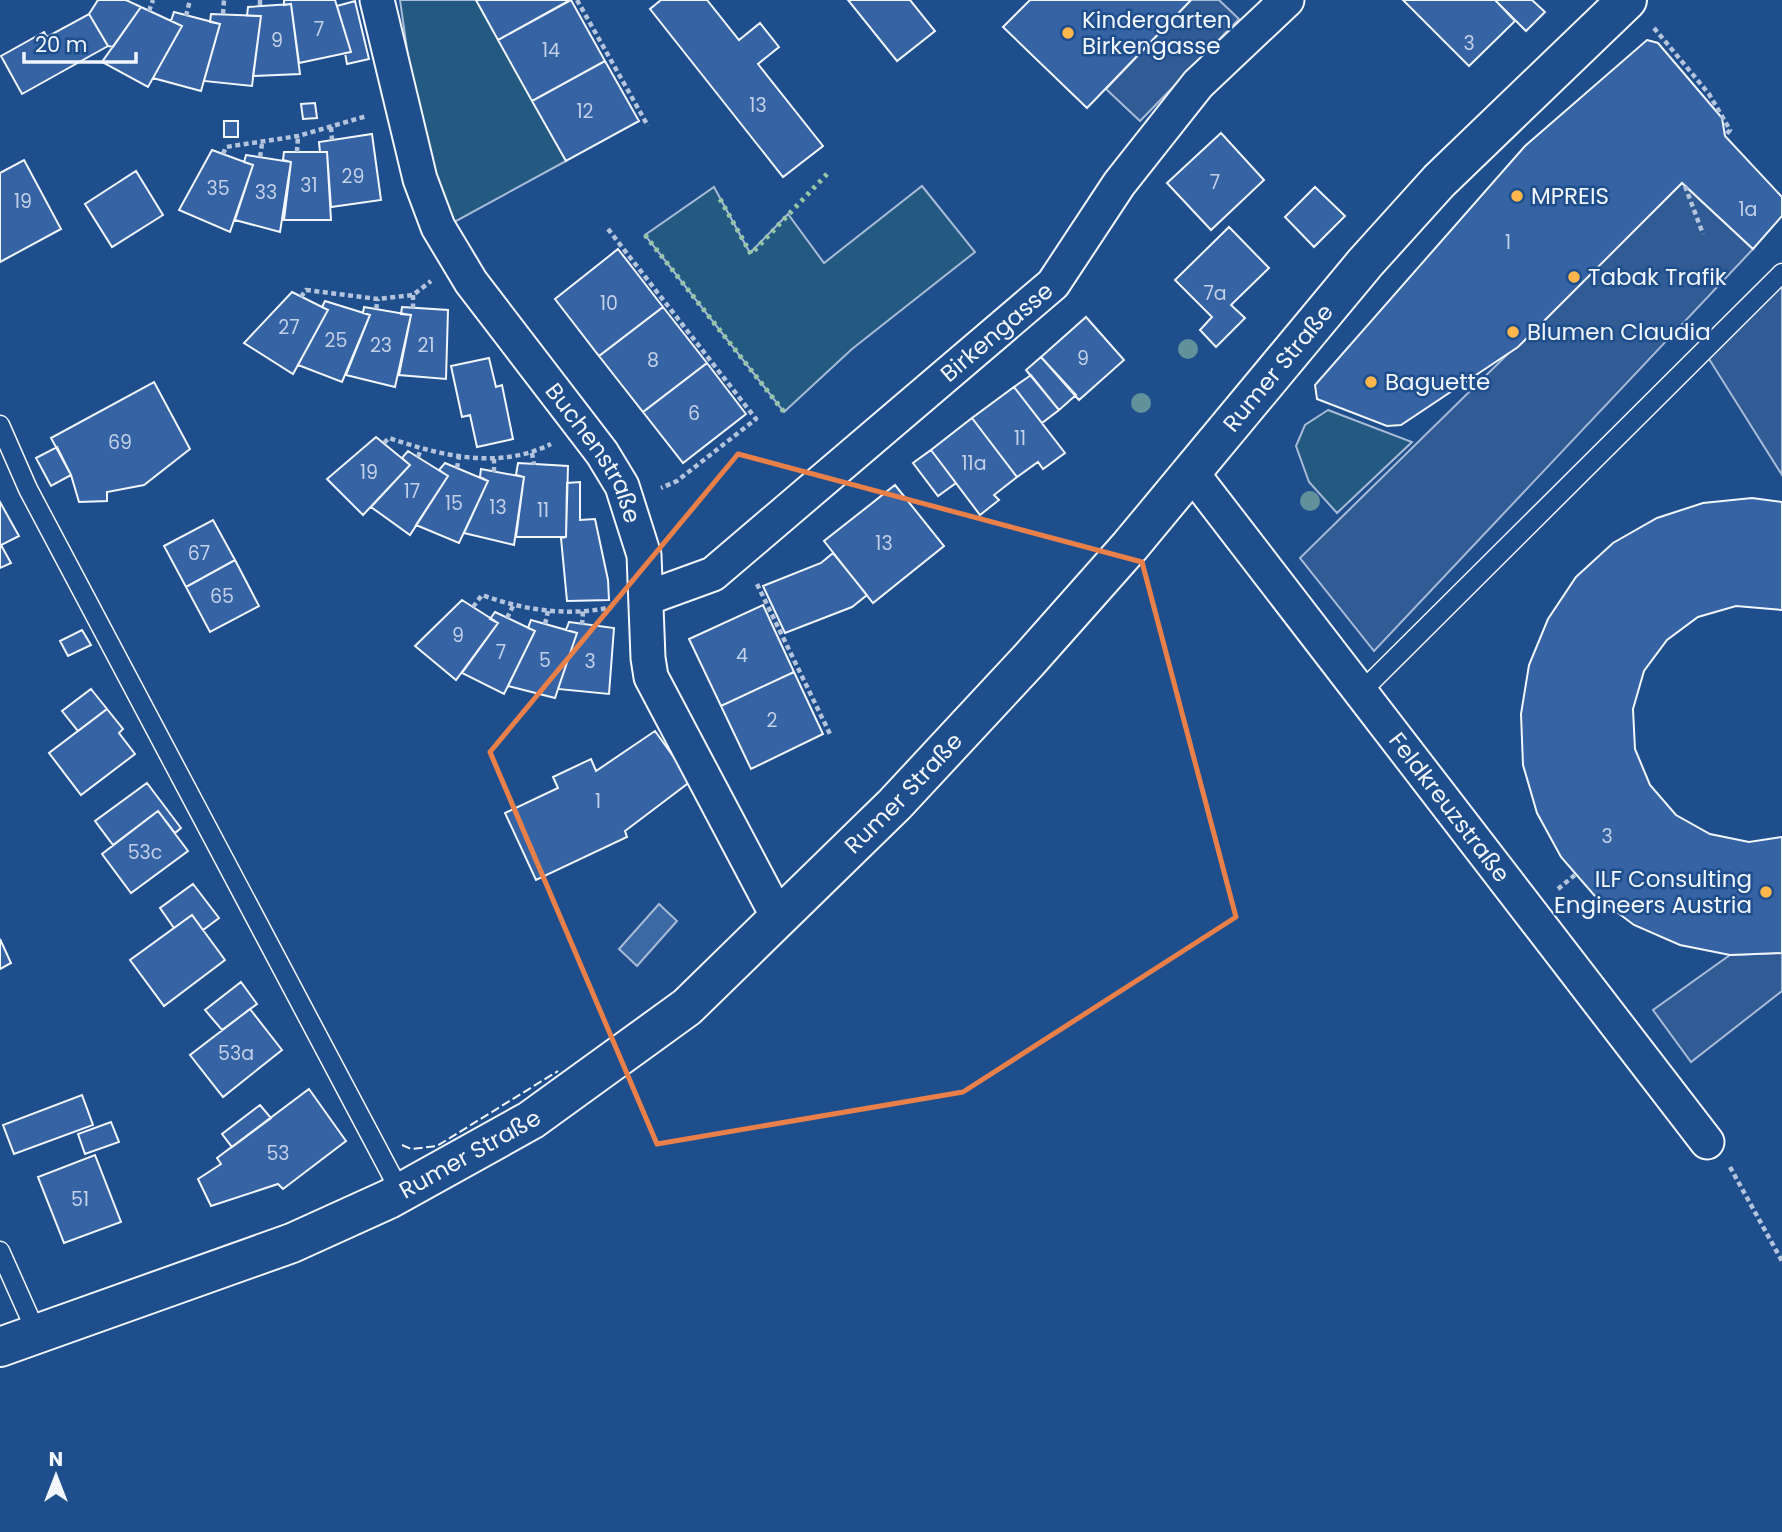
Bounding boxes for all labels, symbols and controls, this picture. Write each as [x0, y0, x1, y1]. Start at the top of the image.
place label: Kindergarten Birkengasse [1082, 4, 1232, 62]
house number: 7 [314, 16, 324, 43]
scale bar [24, 21, 136, 65]
marker: Kindergarten Birkengasse [1060, 25, 1076, 41]
house number: 9 [271, 27, 283, 54]
text: 20 m [35, 30, 88, 59]
house number: 3 [1463, 30, 1475, 57]
house number: 14 [542, 37, 560, 64]
house number: 13 [749, 92, 767, 119]
house number: 12 [576, 98, 594, 125]
house number: 29 [342, 163, 364, 190]
house number: 7 [1210, 169, 1220, 196]
house number: 31 [300, 172, 318, 199]
house number: 35 [206, 175, 230, 202]
house number: 33 [255, 179, 277, 206]
place label: MPREIS [1531, 180, 1609, 212]
house number: 19 [14, 188, 32, 215]
marker: MPREIS [1509, 188, 1525, 204]
house number: 1a [1739, 196, 1757, 223]
house number: 1 [1505, 229, 1511, 256]
place label: Tabak Trafik [1588, 261, 1727, 293]
marker: Tabak Trafik [1566, 269, 1582, 285]
street label: Birkengasse [933, 275, 1060, 389]
house number: 7a [1203, 280, 1227, 307]
house number: 10 [600, 290, 618, 317]
street label: Rumer Straße [1215, 297, 1341, 438]
house number: 27 [278, 314, 300, 341]
place label: Blumen Claudia [1527, 316, 1711, 348]
marker: Blumen Claudia [1505, 324, 1521, 340]
house number: 25 [325, 327, 347, 354]
house number: 23 [370, 332, 392, 359]
house number: 21 [417, 332, 435, 359]
house number: 9 [1077, 345, 1089, 372]
house number: 8 [647, 347, 659, 374]
place label: Baguette [1385, 366, 1490, 398]
marker: Baguette [1363, 374, 1379, 390]
street label: Buchenstraße [538, 376, 649, 527]
house number: 6 [688, 400, 700, 427]
house number: 11 [1014, 425, 1026, 452]
house number: 69 [108, 429, 132, 456]
house number: 11a [961, 450, 987, 477]
house number: 19 [360, 459, 378, 486]
house number: 17 [404, 478, 420, 505]
house number: 15 [445, 490, 463, 517]
house number: 13 [489, 494, 507, 521]
house number: 11 [537, 497, 549, 524]
house number: 13 [875, 530, 893, 557]
house number: 67 [188, 540, 210, 567]
house number: 65 [210, 583, 234, 610]
house number: 9 [452, 622, 464, 649]
house number: 7 [496, 639, 506, 666]
house number: 4 [736, 642, 748, 669]
house number: 5 [539, 647, 551, 674]
house number: 3 [584, 648, 596, 675]
house number: 2 [767, 707, 778, 734]
street label: Rumer Straße [837, 725, 970, 861]
street label: Feldkreuzstraße [1381, 726, 1517, 889]
house number: 1 [595, 788, 601, 815]
house number: 3 [1601, 823, 1613, 850]
house number: 53c [128, 839, 162, 866]
place label: ILF Consulting Engineers Austria [1554, 863, 1752, 921]
marker: ILF Consulting Engineers Austria [1758, 884, 1774, 900]
house number: 53a [218, 1040, 254, 1067]
street label: Rumer Straße [393, 1102, 547, 1206]
house number: 53 [266, 1140, 290, 1167]
house number: 51 [71, 1186, 89, 1213]
north arrow [21, 1441, 91, 1511]
text: N [49, 1446, 63, 1473]

